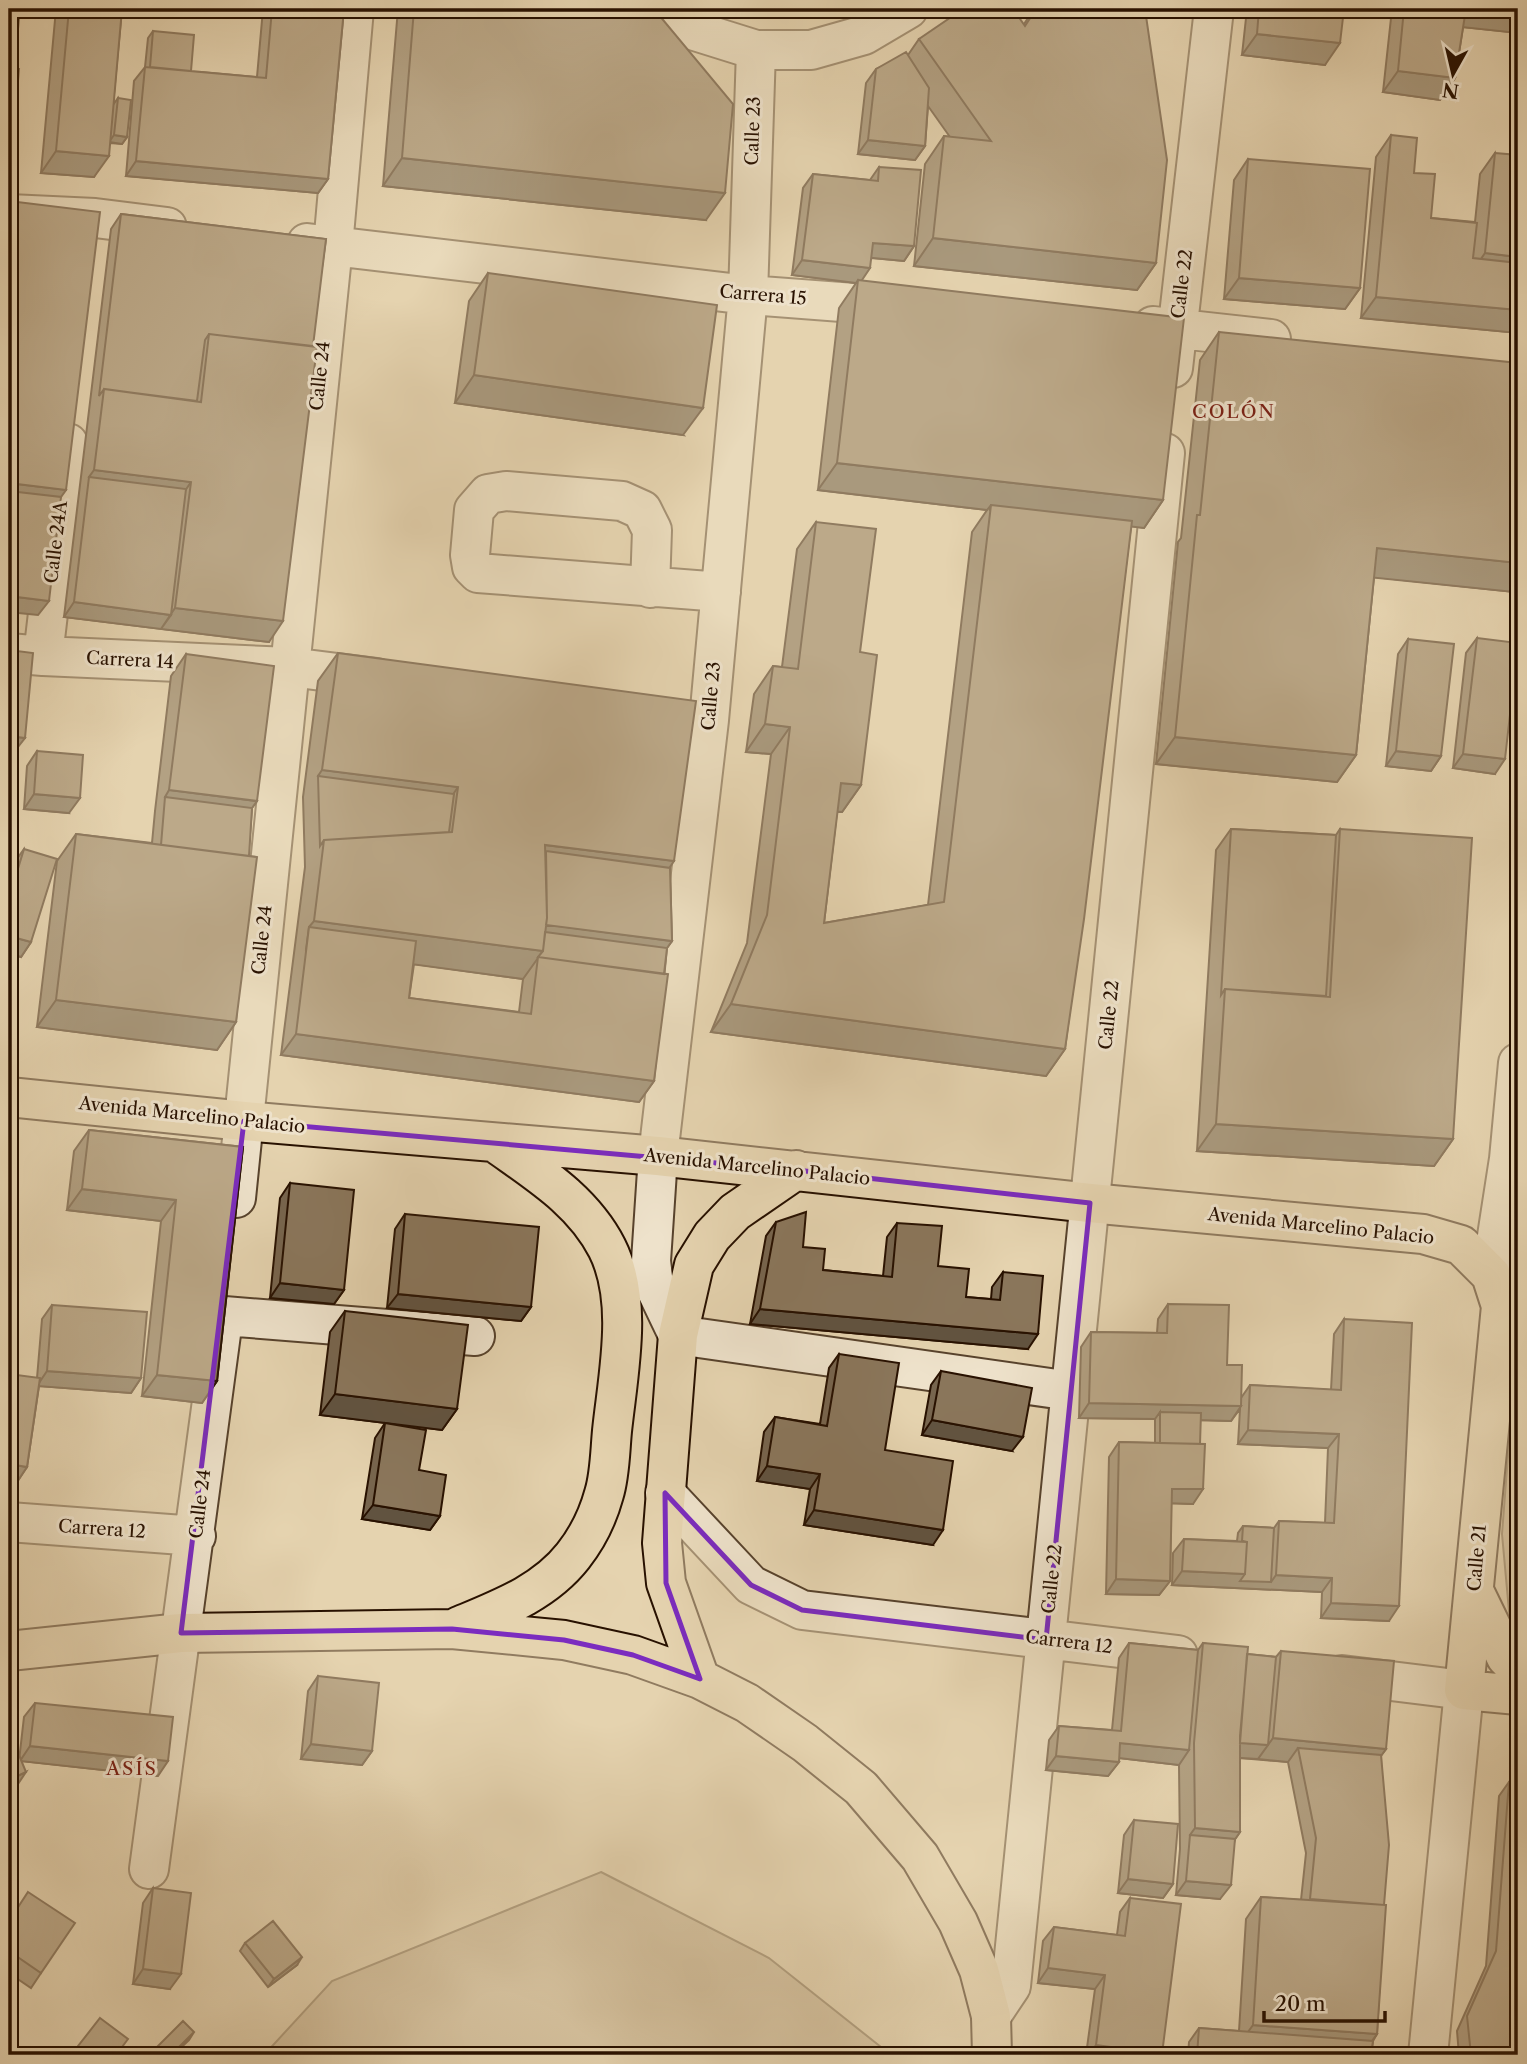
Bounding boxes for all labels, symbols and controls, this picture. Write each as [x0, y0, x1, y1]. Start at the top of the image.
north arrow [1418, 38, 1488, 108]
text: N [1441, 78, 1460, 103]
street label: Calle 23 [741, 96, 765, 166]
street label: Calle 22 [1167, 248, 1197, 320]
street label: Carrera 15 [719, 280, 807, 310]
street label: Calle 24 [305, 340, 335, 412]
district label: COLÓN [1192, 400, 1276, 423]
street label: Calle 24A [40, 499, 72, 585]
street label: Carrera 14 [86, 647, 174, 673]
street label: Calle 23 [697, 661, 725, 731]
street label: Calle 24 [247, 904, 277, 976]
street label: Calle 22 [1094, 979, 1124, 1051]
street label: Avenida Marcelino Palacio [77, 1092, 306, 1138]
street label: Avenida Marcelino Palacio [642, 1144, 871, 1190]
street label: Avenida Marcelino Palacio [1206, 1203, 1435, 1249]
street label: Calle 24 [185, 1468, 215, 1540]
street label: Carrera 12 [57, 1515, 147, 1543]
street label: Calle 21 [1463, 1523, 1491, 1592]
street label: Calle 22 [1037, 1543, 1067, 1615]
street label: Carrera 12 [1024, 1626, 1114, 1658]
district label: ASÍS [105, 1757, 158, 1780]
scale bar [1264, 1980, 1385, 2024]
text: 20 m [1275, 1991, 1326, 2016]

